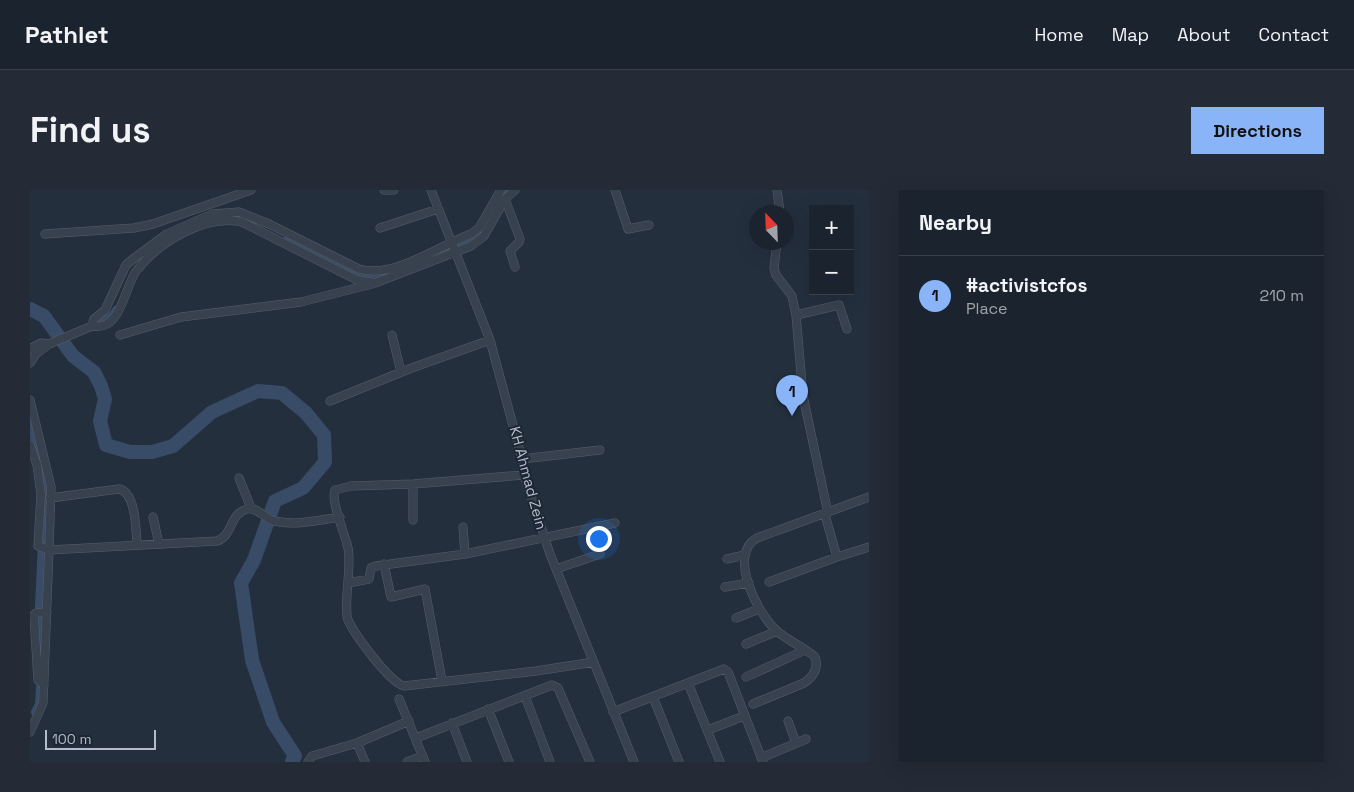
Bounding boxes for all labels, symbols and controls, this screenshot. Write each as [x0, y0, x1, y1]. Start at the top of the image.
text: Pathlet [25, 19, 109, 50]
text: Home [1035, 23, 1084, 46]
text: Map [1112, 23, 1149, 46]
text: About [1177, 23, 1231, 46]
text: Contact [1259, 23, 1329, 46]
button: Directions [1191, 107, 1324, 154]
text: Find us [30, 108, 151, 152]
north arrow [749, 205, 794, 250]
map controls [809, 205, 854, 295]
button: + [809, 205, 854, 250]
text: Nearby [919, 209, 992, 236]
button: − [809, 250, 854, 295]
text: #activistcfos [966, 273, 1087, 298]
text: 1 [931, 285, 939, 306]
text: 210 m [1260, 285, 1304, 306]
text: Place [966, 298, 1008, 319]
pin: 1 [776, 375, 808, 416]
street label: KH Ahmad Zein [506, 424, 551, 532]
your location [586, 526, 612, 552]
scale bar [45, 727, 156, 750]
text: 100 m [52, 730, 91, 748]

